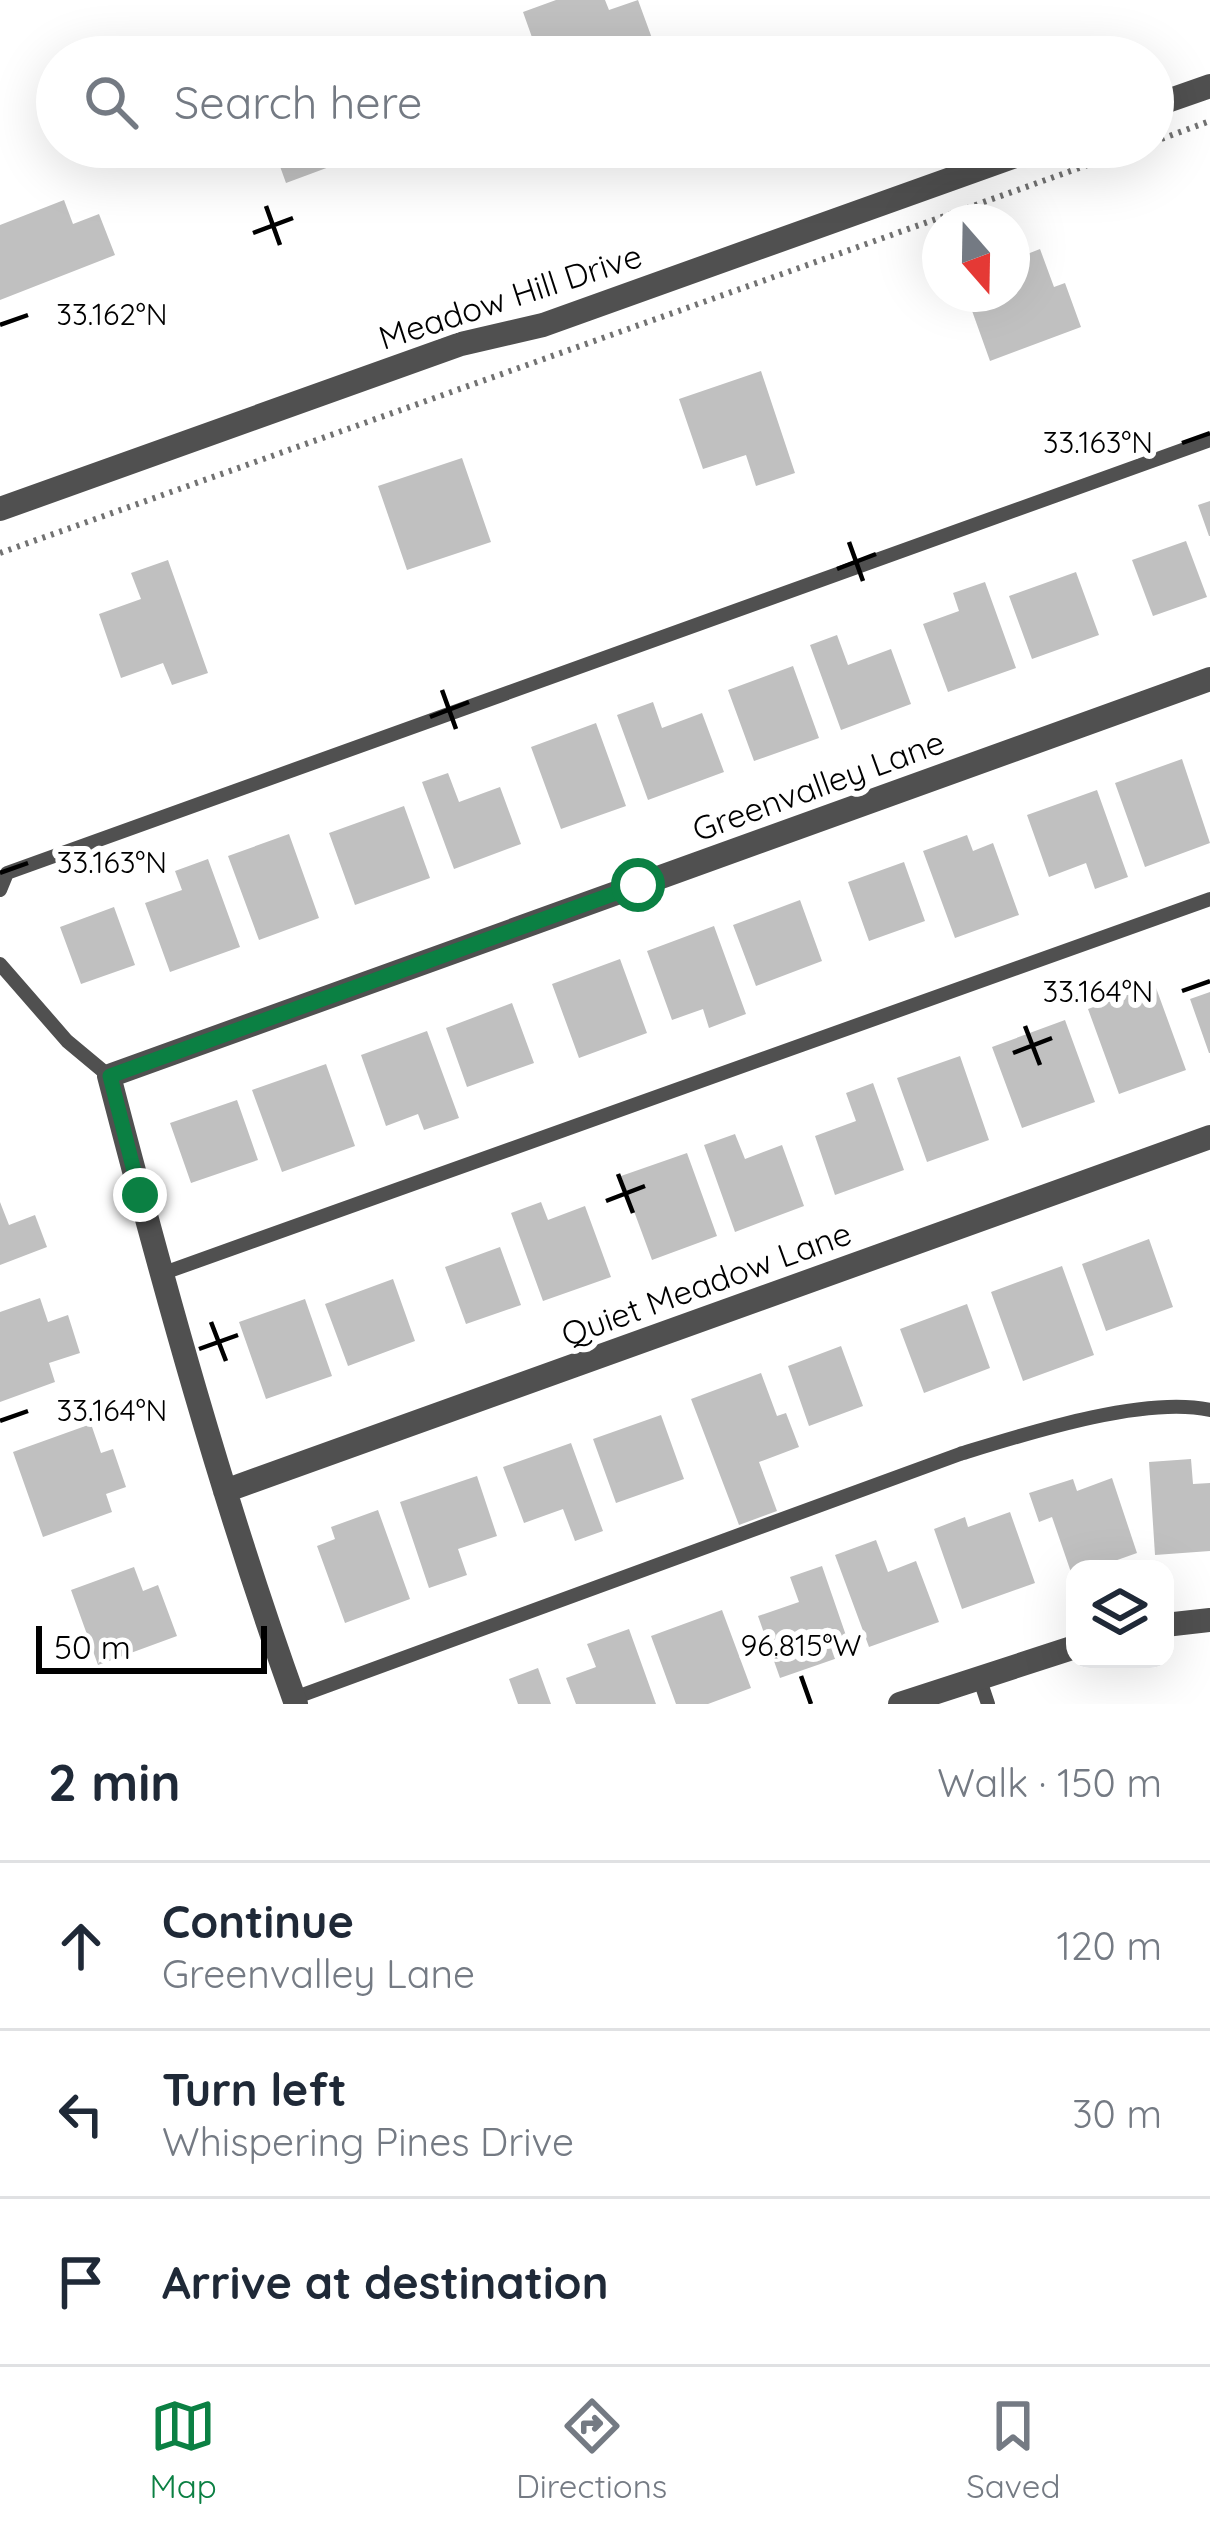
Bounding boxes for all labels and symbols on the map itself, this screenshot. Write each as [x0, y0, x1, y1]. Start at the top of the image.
north arrow [922, 204, 1030, 312]
street label: Meadow Hill Drive [373, 234, 647, 358]
text: 33.162°N [56, 295, 168, 333]
text: 33.163°N [1043, 423, 1153, 461]
street label: Greenvalley Lane [687, 720, 949, 850]
text: 33.163°N [57, 843, 167, 881]
route start [611, 858, 665, 912]
text: 33.164°N [1043, 972, 1153, 1010]
route end [113, 1168, 167, 1222]
street label: Quiet Meadow Lane [556, 1212, 856, 1354]
text: 33.164°N [57, 1391, 167, 1429]
scale bar [36, 1620, 267, 1673]
text: 96.815°W [741, 1626, 861, 1664]

